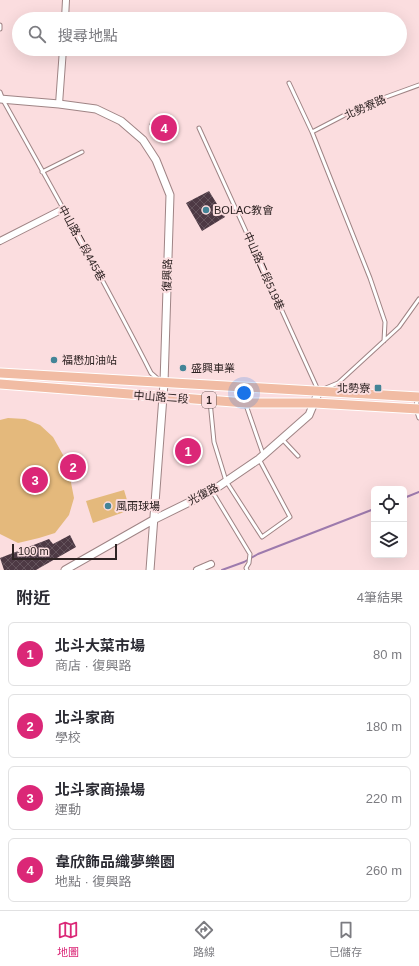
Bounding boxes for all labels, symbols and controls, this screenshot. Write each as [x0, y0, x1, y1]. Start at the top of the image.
search box [12, 12, 407, 56]
icon: search [26, 23, 48, 45]
text: 搜尋地點 [58, 27, 118, 44]
street label: 北勢寮路 [342, 93, 388, 121]
pin: 4 [151, 113, 177, 143]
street label: 中山路二段445巷 [56, 203, 108, 283]
place label: BOLAC教會 [214, 204, 273, 216]
marker: BOLAC教會 [201, 205, 211, 215]
street label: 中山路二段519巷 [241, 230, 287, 312]
street label: 復興路 [160, 258, 174, 292]
place label: 福懋加油站 [62, 354, 117, 366]
marker: 福懋加油站 [49, 355, 59, 365]
place label: 盛興車業 [191, 362, 235, 374]
marker: 盛興車業 [178, 363, 188, 373]
place label: 北勢寮 [337, 382, 370, 394]
your location [234, 383, 254, 403]
marker: 北勢寮 [373, 383, 383, 393]
street label: 中山路二段 [133, 389, 189, 405]
road number: 1 [202, 392, 216, 408]
pin: 1 [175, 436, 201, 466]
pin: 2 [60, 452, 86, 482]
pin: 3 [22, 465, 48, 495]
street label: 光復路 [186, 481, 220, 507]
map controls [371, 486, 407, 558]
button: locate [371, 486, 407, 522]
place label: 風雨球場 [116, 500, 160, 512]
marker: 風雨球場 [103, 501, 113, 511]
button: layers [371, 522, 407, 558]
scale bar [12, 542, 117, 561]
text: 100 m [18, 545, 49, 557]
text: 附近 [16, 589, 50, 608]
text: 4筆結果 [357, 590, 403, 605]
text: 北斗大菜市場 [55, 637, 145, 654]
text: 1 [26, 647, 34, 662]
text: 80 m [373, 647, 402, 662]
text: 商店 · 復興路 [55, 658, 132, 673]
text: 北斗家商 [55, 709, 115, 726]
text: 2 [26, 719, 34, 734]
text: 180 m [366, 719, 402, 734]
text: 學校 [55, 730, 81, 745]
text: 北斗家商操場 [55, 781, 145, 798]
text: 3 [26, 791, 34, 806]
text: 220 m [366, 791, 402, 806]
text: 運動 [55, 802, 81, 817]
text: 韋欣飾品織夢樂園 [55, 853, 175, 870]
text: 4 [26, 863, 34, 878]
text: 260 m [366, 863, 402, 878]
text: 地點 · 復興路 [55, 874, 132, 889]
tab: 地圖 [57, 919, 79, 959]
tab: 路線 [193, 919, 215, 959]
tab: 已儲存 [329, 919, 362, 959]

